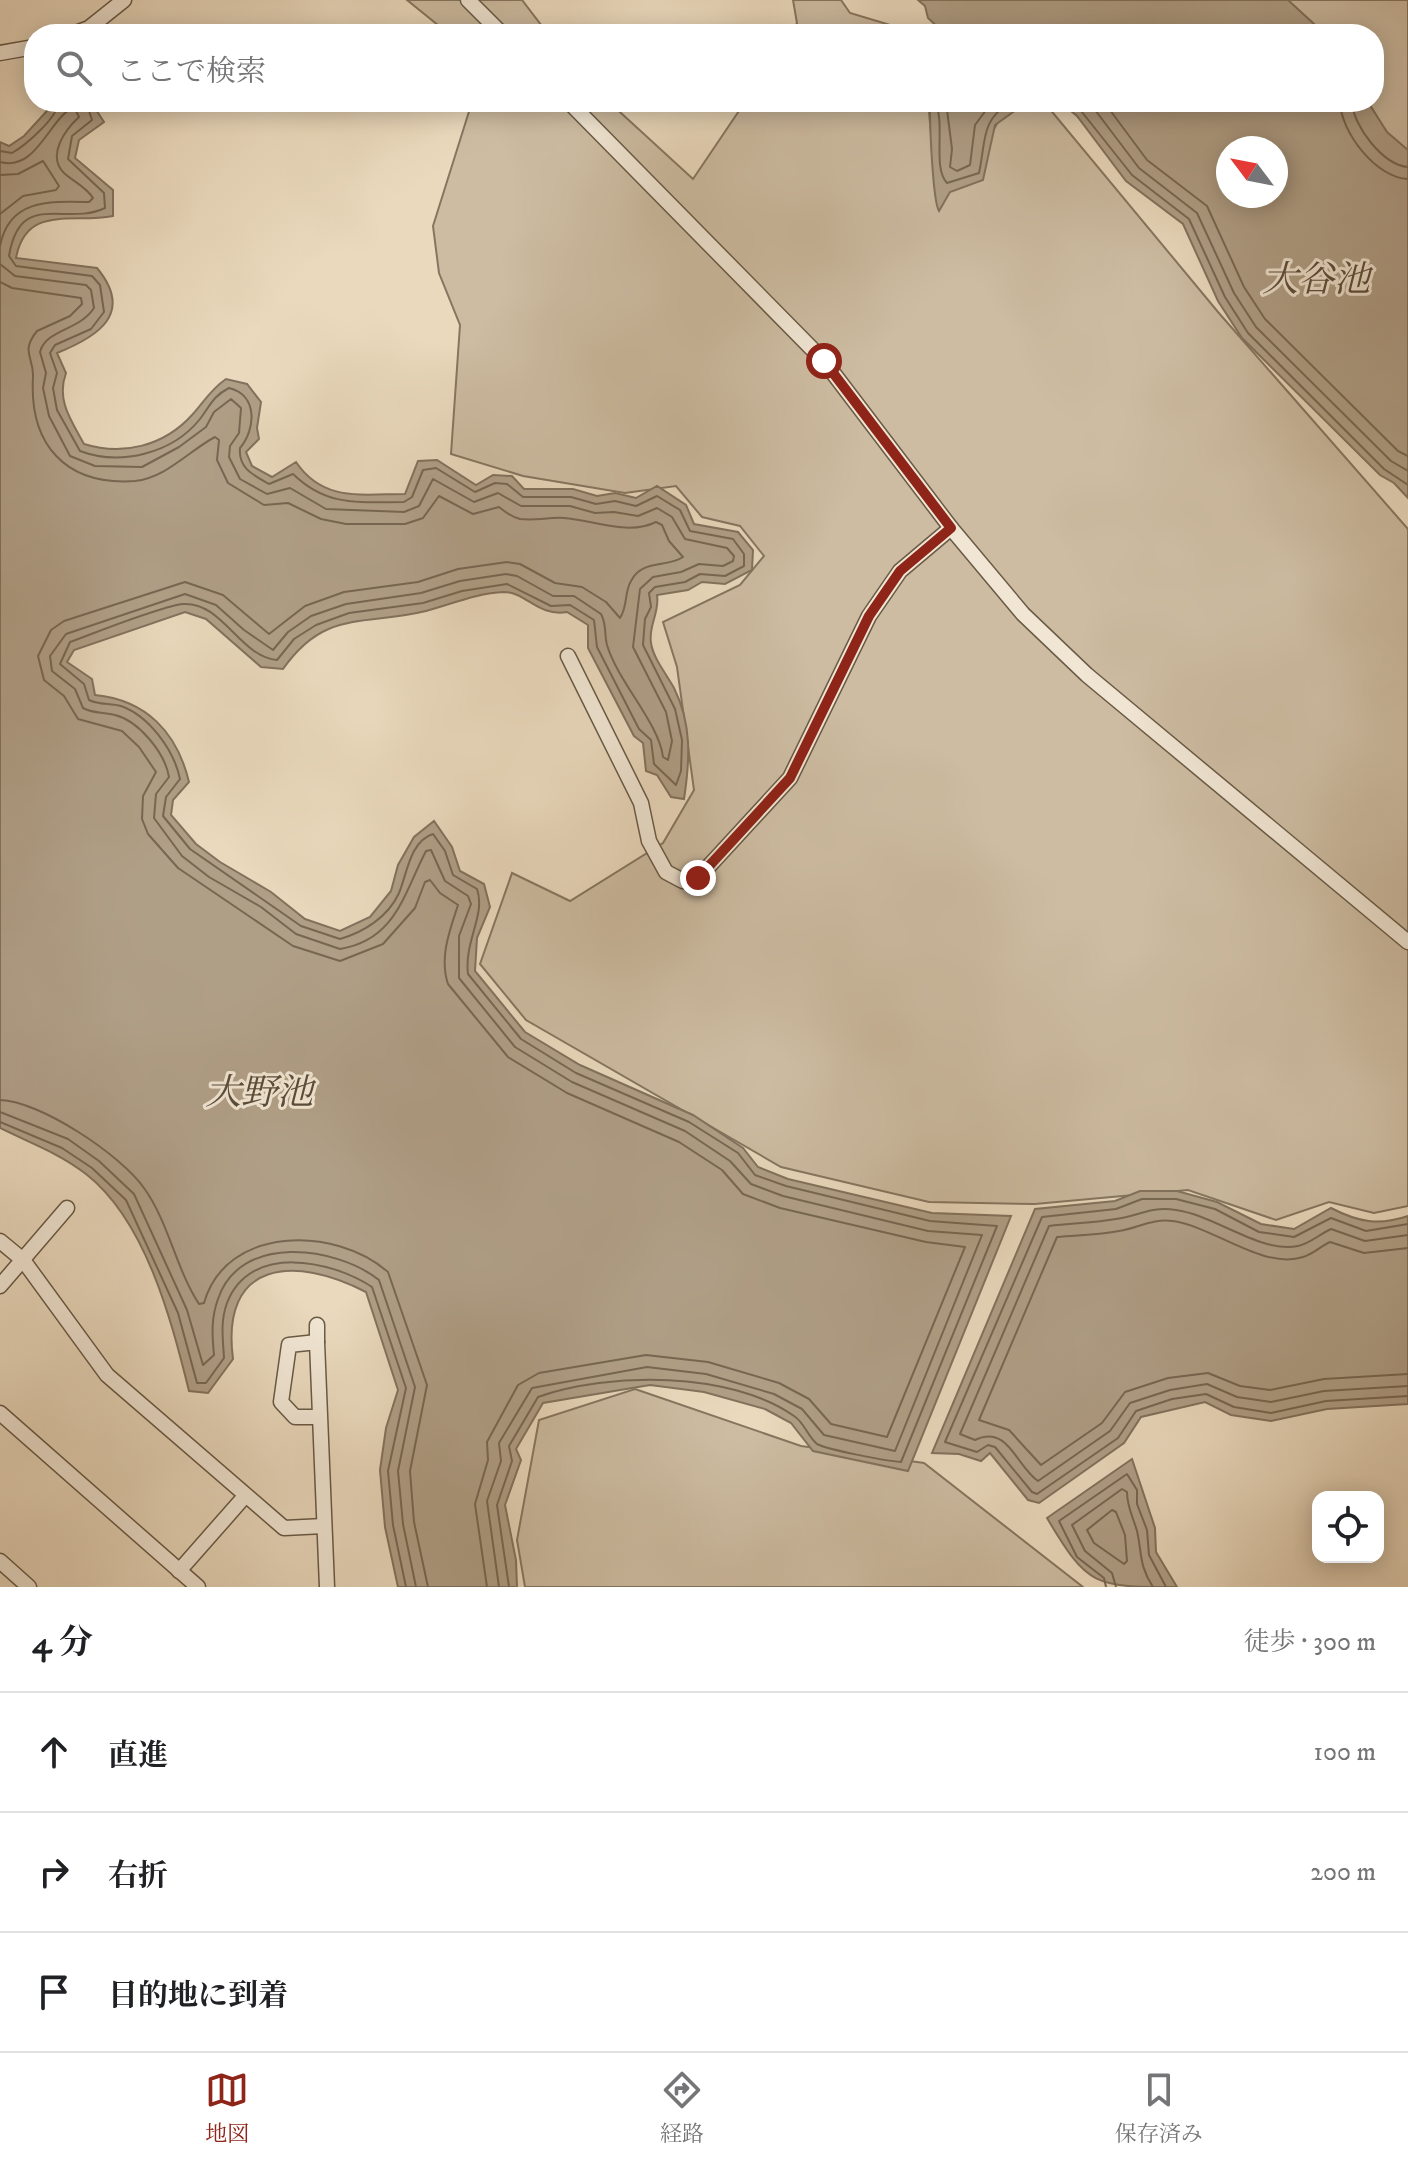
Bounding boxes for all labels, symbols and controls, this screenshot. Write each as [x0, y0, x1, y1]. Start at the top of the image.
search box [24, 24, 1384, 112]
icon: search [52, 46, 96, 90]
text: ここで検索 [116, 54, 266, 91]
north arrow [1216, 136, 1288, 208]
water label: 大谷池 [1262, 258, 1374, 303]
route start [806, 343, 842, 379]
route end [680, 860, 716, 896]
water label: 大野池 [205, 1071, 317, 1116]
map controls [1312, 1491, 1384, 1563]
button: locate [1312, 1491, 1384, 1563]
text: 4 分 [32, 1622, 93, 1664]
text: 徒歩 · 300 m [1244, 1626, 1376, 1659]
icon: ahead [32, 1730, 76, 1774]
text: 100 m [1313, 1736, 1376, 1769]
text: 直進 [108, 1738, 168, 1775]
icon: right [32, 1850, 76, 1894]
text: 200 m [1310, 1856, 1376, 1889]
text: 右折 [108, 1858, 168, 1895]
icon: arrive [32, 1970, 76, 2014]
text: 目的地に到着 [108, 1978, 288, 2015]
tab: 地図 [205, 2068, 249, 2148]
tab: 経路 [660, 2068, 704, 2148]
tab: 保存済み [1115, 2068, 1203, 2148]

